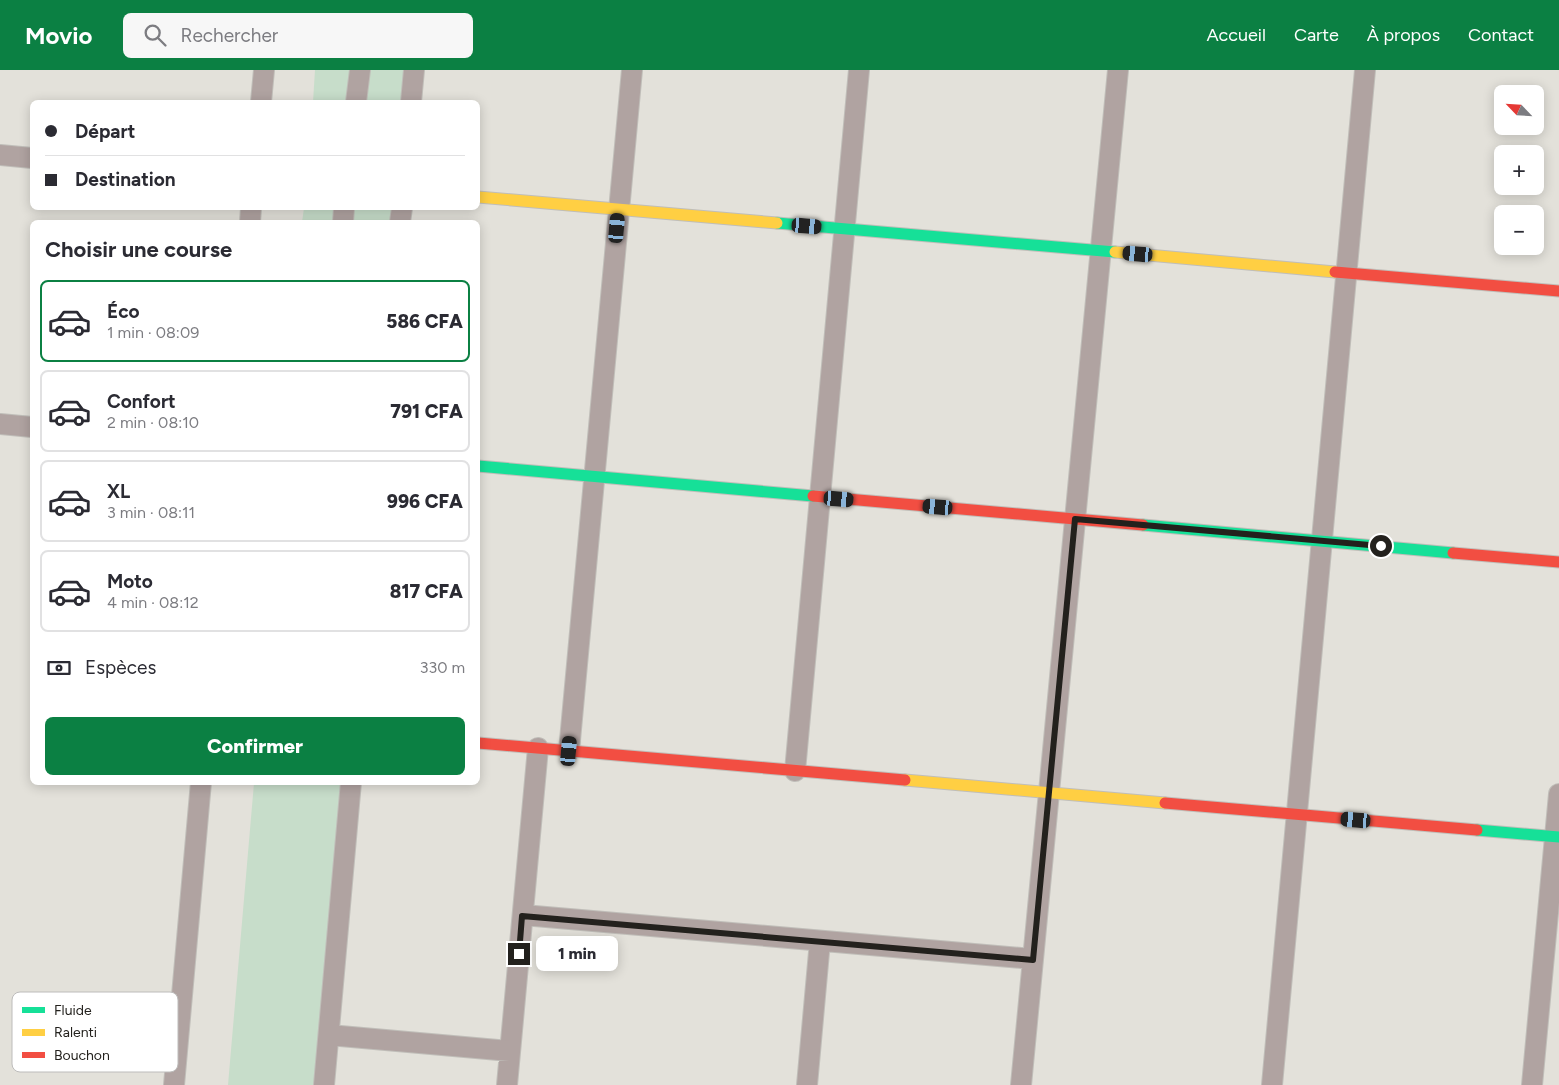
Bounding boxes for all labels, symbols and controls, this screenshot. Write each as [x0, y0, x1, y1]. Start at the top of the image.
search box [123, 13, 473, 58]
text: Movio [25, 21, 93, 50]
icon: search [141, 21, 169, 49]
text: Rechercher [181, 24, 278, 47]
text: Accueil [1206, 24, 1266, 46]
text: Carte [1294, 24, 1339, 46]
text: À propos [1367, 24, 1440, 46]
text: Contact [1468, 24, 1534, 46]
north arrow [1494, 85, 1544, 135]
map controls [1494, 85, 1544, 255]
text: Départ [75, 120, 135, 143]
button: + [1494, 145, 1544, 195]
text: Destination [75, 168, 176, 191]
button: − [1494, 205, 1544, 255]
car [608, 212, 625, 244]
car [791, 217, 822, 235]
text: Choisir une course [45, 236, 232, 263]
car [1122, 245, 1153, 263]
icon: car [47, 299, 92, 344]
text: Éco [107, 300, 140, 323]
text: 586 CFA [386, 310, 463, 333]
text: 1 min · 08:09 [107, 323, 199, 342]
icon: car [47, 389, 92, 434]
text: Confort [107, 390, 176, 413]
text: 791 CFA [390, 400, 463, 423]
text: 2 min · 08:10 [107, 413, 199, 432]
icon: car [47, 479, 92, 524]
text: XL [107, 480, 130, 503]
text: 996 CFA [387, 490, 463, 513]
car [823, 490, 854, 508]
car [922, 498, 953, 516]
text: 3 min · 08:11 [107, 503, 195, 522]
route start [1370, 535, 1392, 557]
icon: car [47, 569, 92, 614]
text: Moto [107, 570, 153, 593]
text: 817 CFA [390, 580, 463, 603]
text: 4 min · 08:12 [107, 593, 199, 612]
icon: cash [45, 654, 73, 682]
text: Espèces [85, 656, 156, 679]
text: 330 m [420, 658, 465, 677]
button: Confirmer [45, 717, 465, 775]
car [560, 735, 577, 767]
car [1340, 811, 1371, 829]
callout: 1 min [536, 936, 619, 972]
route end [508, 943, 530, 965]
text: 1 min [558, 944, 596, 963]
legend [12, 992, 178, 1072]
text: Fluide [54, 1002, 92, 1019]
text: Ralenti [54, 1024, 97, 1041]
text: Bouchon [54, 1047, 110, 1064]

